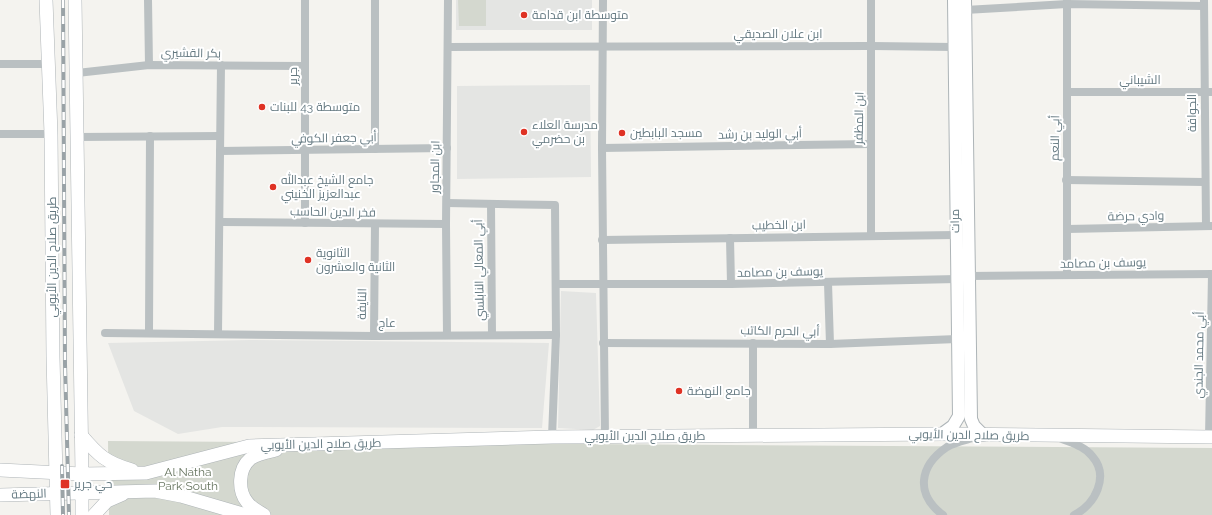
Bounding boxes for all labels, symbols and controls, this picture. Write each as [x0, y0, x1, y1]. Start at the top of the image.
place label: متوسطة ابن قدامة [532, 8, 629, 22]
marker: متوسطة ابن قدامة [519, 10, 529, 20]
street label: ابن علان الصديقي [734, 27, 822, 44]
street label: بكر القشيري [161, 45, 221, 64]
street label: جرير [286, 67, 300, 86]
street label: الشيباني [1119, 73, 1161, 90]
street label: ابن المظفر [852, 91, 866, 146]
street label: الجوافة [1185, 94, 1199, 132]
place label: متوسطة 43 للبنات [270, 100, 360, 114]
marker: متوسطة 43 للبنات [257, 102, 267, 112]
street label: أبي النعم [1047, 115, 1065, 161]
place label: مدرسة العلاء بن حضرمي [532, 118, 598, 149]
street label: أبي الوليد بن رشد [718, 125, 802, 145]
place label: مسجد البابطين [630, 126, 702, 140]
marker: مدرسة العلاء بن حضرمي [519, 127, 529, 137]
marker: مسجد البابطين [617, 128, 627, 138]
street label: أبي جعفر الكوفي [291, 129, 377, 149]
street label: ابن المجاور [428, 140, 442, 195]
place label: جامع الشيخ عبدالله عبدالعزيز الخنيني [281, 172, 373, 204]
marker: جامع الشيخ عبدالله عبدالعزيز الخنيني [268, 182, 278, 192]
street label: طريق صلاح الدين الأيوبي [45, 196, 62, 317]
street label: فخر الدين الحاسب [290, 204, 376, 220]
street label: مرات [948, 209, 962, 233]
street label: وادي حرضة [1108, 209, 1164, 226]
street label: ابن الخطيب [752, 218, 806, 232]
street label: أبي المعالي النابلسي [470, 219, 490, 321]
place label: الثانوية الثانية والعشرون [316, 246, 395, 274]
marker: الثانوية الثانية والعشرون [303, 255, 313, 265]
street label: يوسف بن مصامد [1060, 255, 1147, 271]
street label: يوسف بن مصامد [737, 264, 824, 280]
street label: النايفة [355, 288, 369, 320]
street label: أبي محمد الجندي [1190, 311, 1210, 399]
street label: عاج [378, 316, 396, 331]
street label: أبي الحرم الكاتب [740, 322, 820, 342]
place label: جامع النهضة [687, 384, 751, 399]
marker: جامع النهضة [674, 386, 684, 396]
street label: طريق صلاح الدين الأيوبي [908, 427, 1030, 446]
street label: طريق صلاح الدين الأيوبي [585, 429, 706, 446]
street label: طريق صلاح الدين الأيوبي [260, 436, 382, 455]
park label: Al Natha Park South [158, 465, 218, 493]
place label: حي جرير [73, 477, 112, 494]
marker: حي جرير [59, 478, 71, 490]
street label: النهضة [11, 486, 47, 502]

